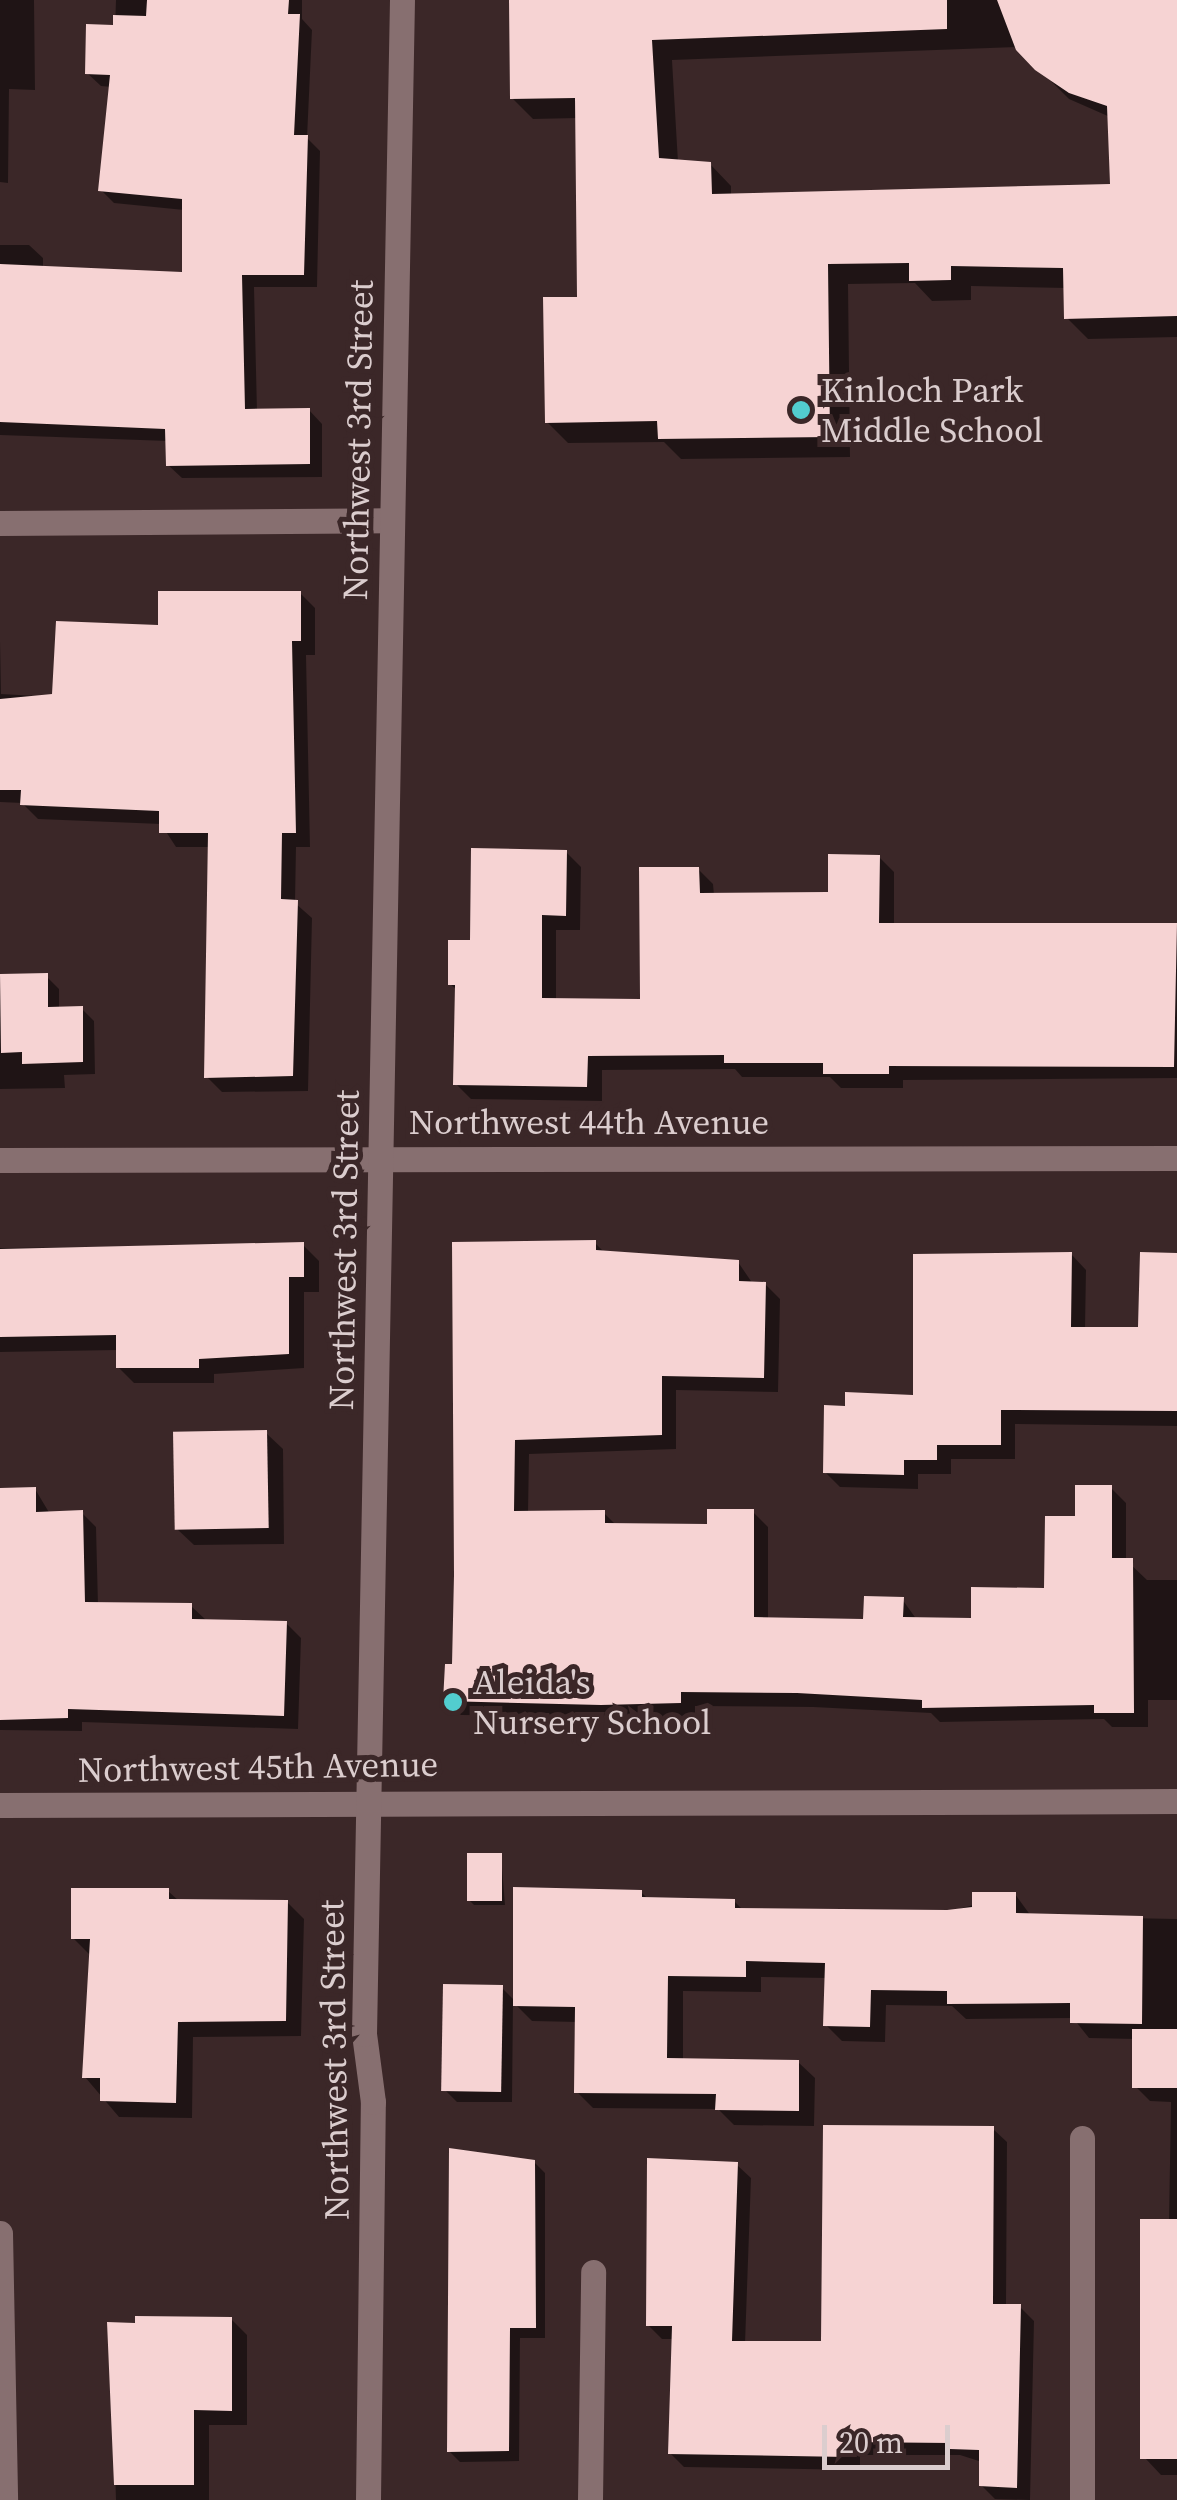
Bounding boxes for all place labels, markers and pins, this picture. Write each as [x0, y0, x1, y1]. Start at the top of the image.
place label: Kinloch Park Middle School [821, 369, 1043, 451]
marker: Kinloch Park Middle School [790, 399, 812, 421]
place label: Aleida's Nursery School [473, 1661, 711, 1743]
marker: Aleida's Nursery School [442, 1691, 464, 1713]

